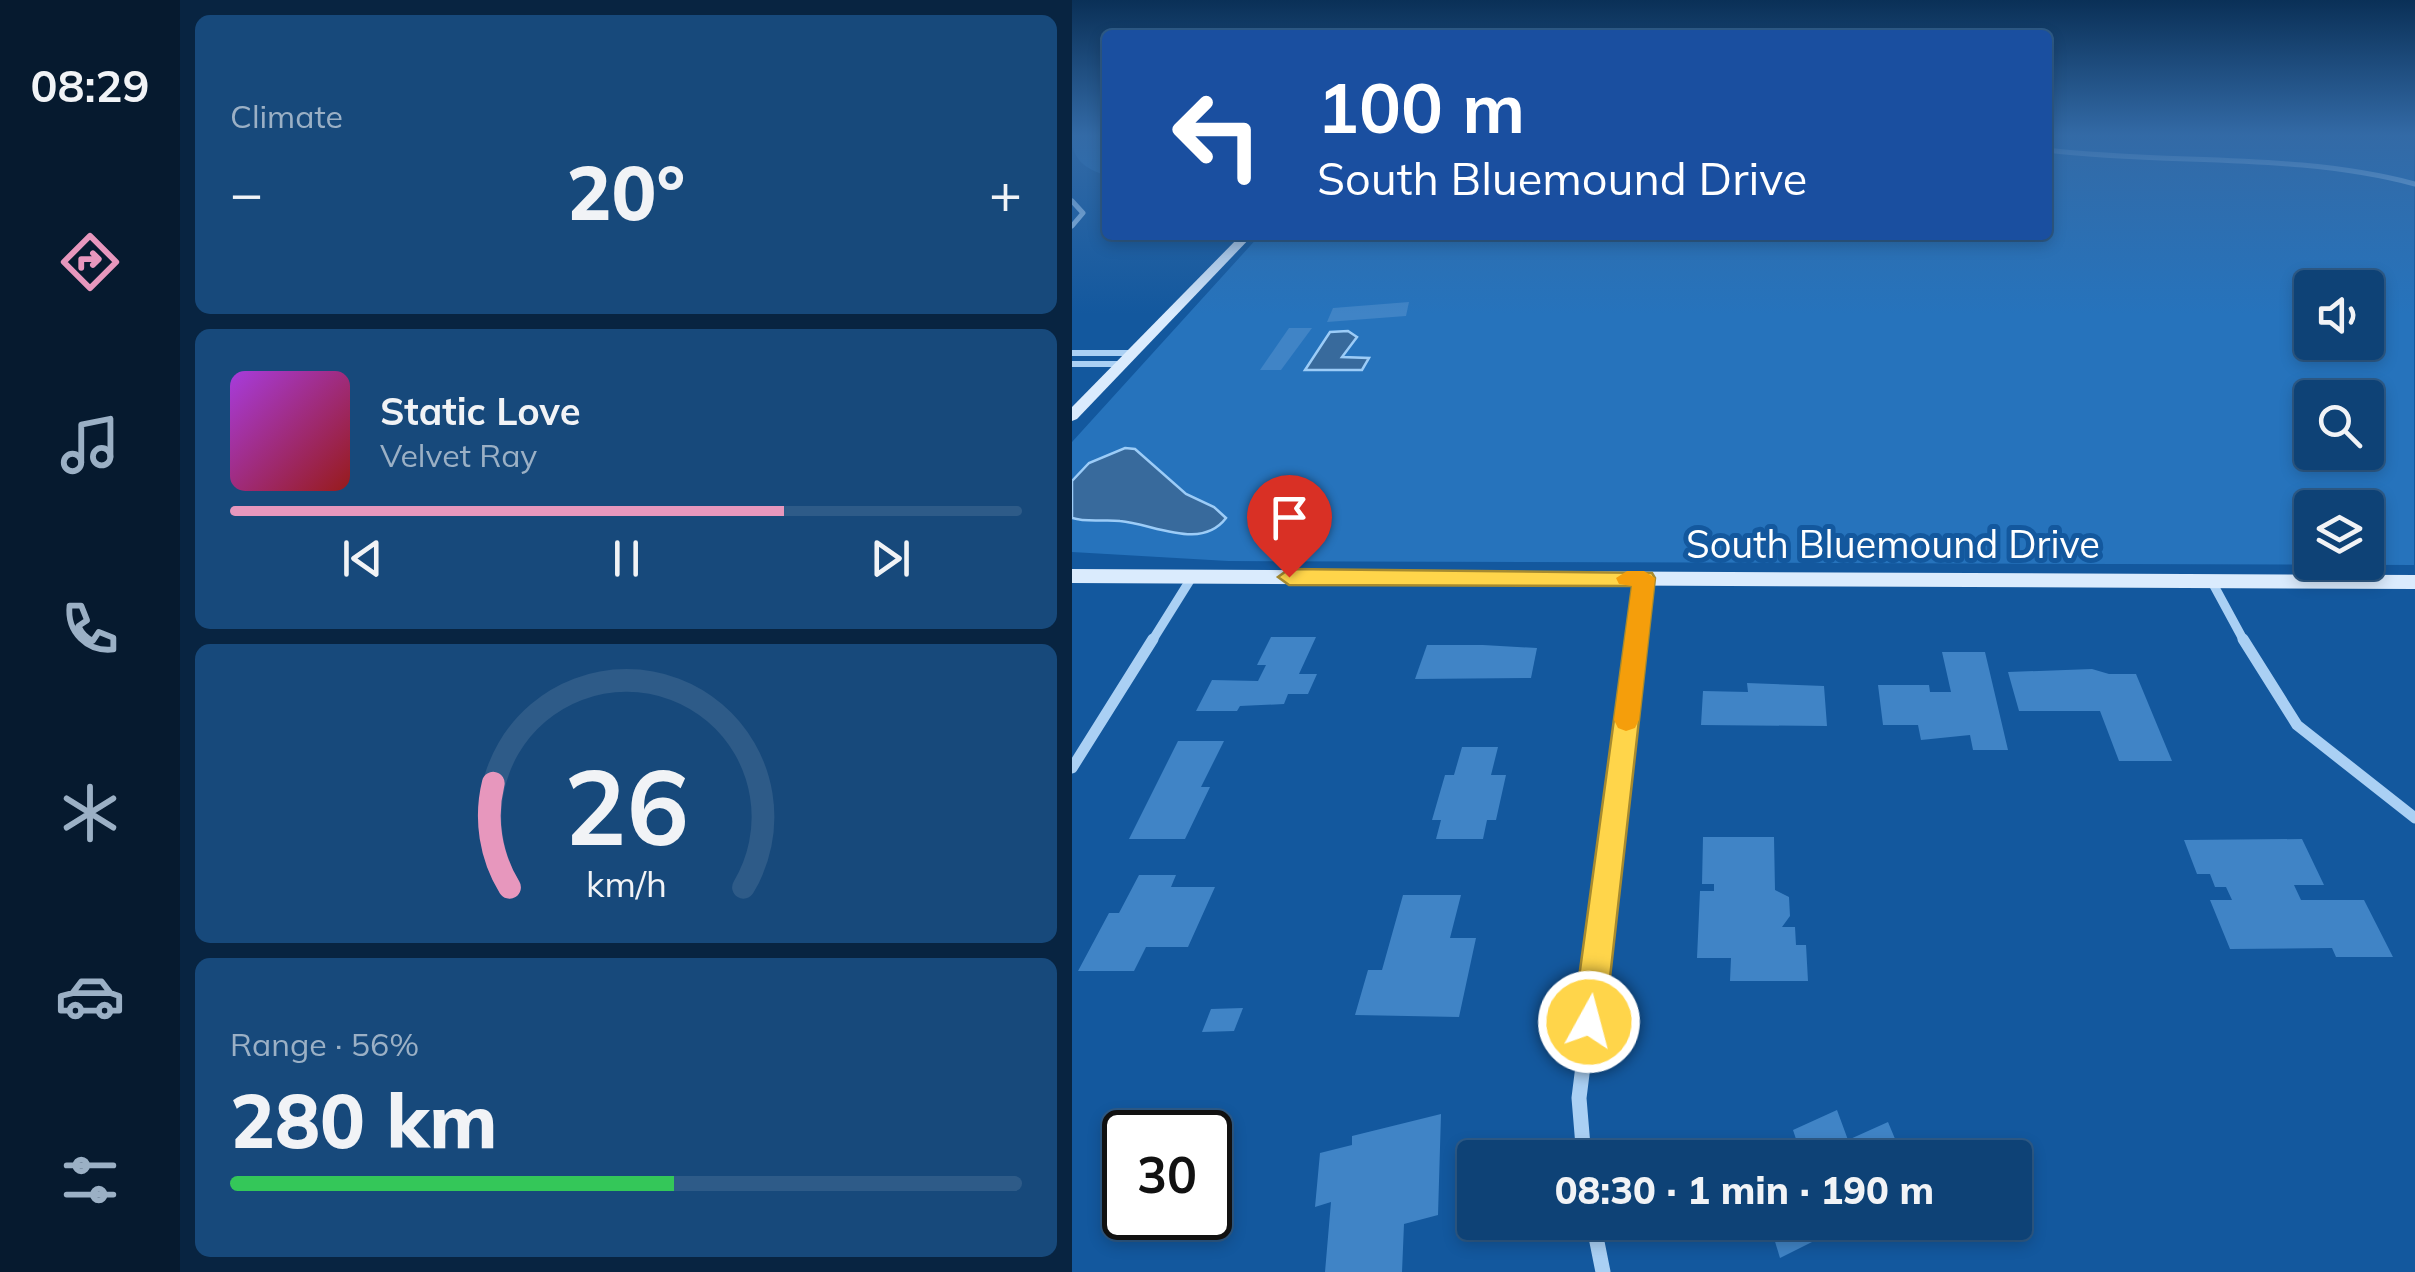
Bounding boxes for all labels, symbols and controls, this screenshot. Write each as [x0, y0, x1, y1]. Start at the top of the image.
text: 08:29 [30, 57, 150, 113]
text: 100 m [1317, 63, 1525, 151]
icon: left [1152, 70, 1282, 200]
text: Climate [230, 96, 343, 136]
text: 20° [567, 145, 685, 239]
text: South Bluemound Drive [1317, 150, 1807, 206]
text: − [230, 158, 263, 227]
text: + [989, 158, 1022, 227]
icon: directions [55, 227, 125, 297]
map controls [2294, 270, 2384, 580]
button: sound [2294, 270, 2384, 360]
button: search [2294, 380, 2384, 470]
text: Static Love [380, 387, 581, 435]
icon: music [55, 410, 125, 480]
text: Velvet Ray [380, 435, 537, 475]
pin [1247, 475, 1332, 578]
icon: arrive [1262, 490, 1317, 545]
button: layers [2294, 490, 2384, 580]
street label: South Bluemound Drive [1686, 520, 2100, 568]
icon: previous [335, 531, 390, 586]
icon: pause [599, 531, 654, 586]
icon: next [863, 531, 918, 586]
icon: phone [55, 594, 125, 664]
text: 26 [564, 740, 688, 871]
icon: climate [55, 778, 125, 848]
text: km/h [586, 861, 666, 906]
icon: car [55, 961, 125, 1031]
position arrow [1537, 970, 1641, 1074]
text: Range · 56% [230, 1024, 419, 1064]
text: 280 km [230, 1073, 498, 1167]
speed limit sign: 30 [1102, 1110, 1232, 1240]
icon: filters [55, 1145, 125, 1215]
text: 08:30 · 1 min · 190 m [1555, 1166, 1934, 1214]

